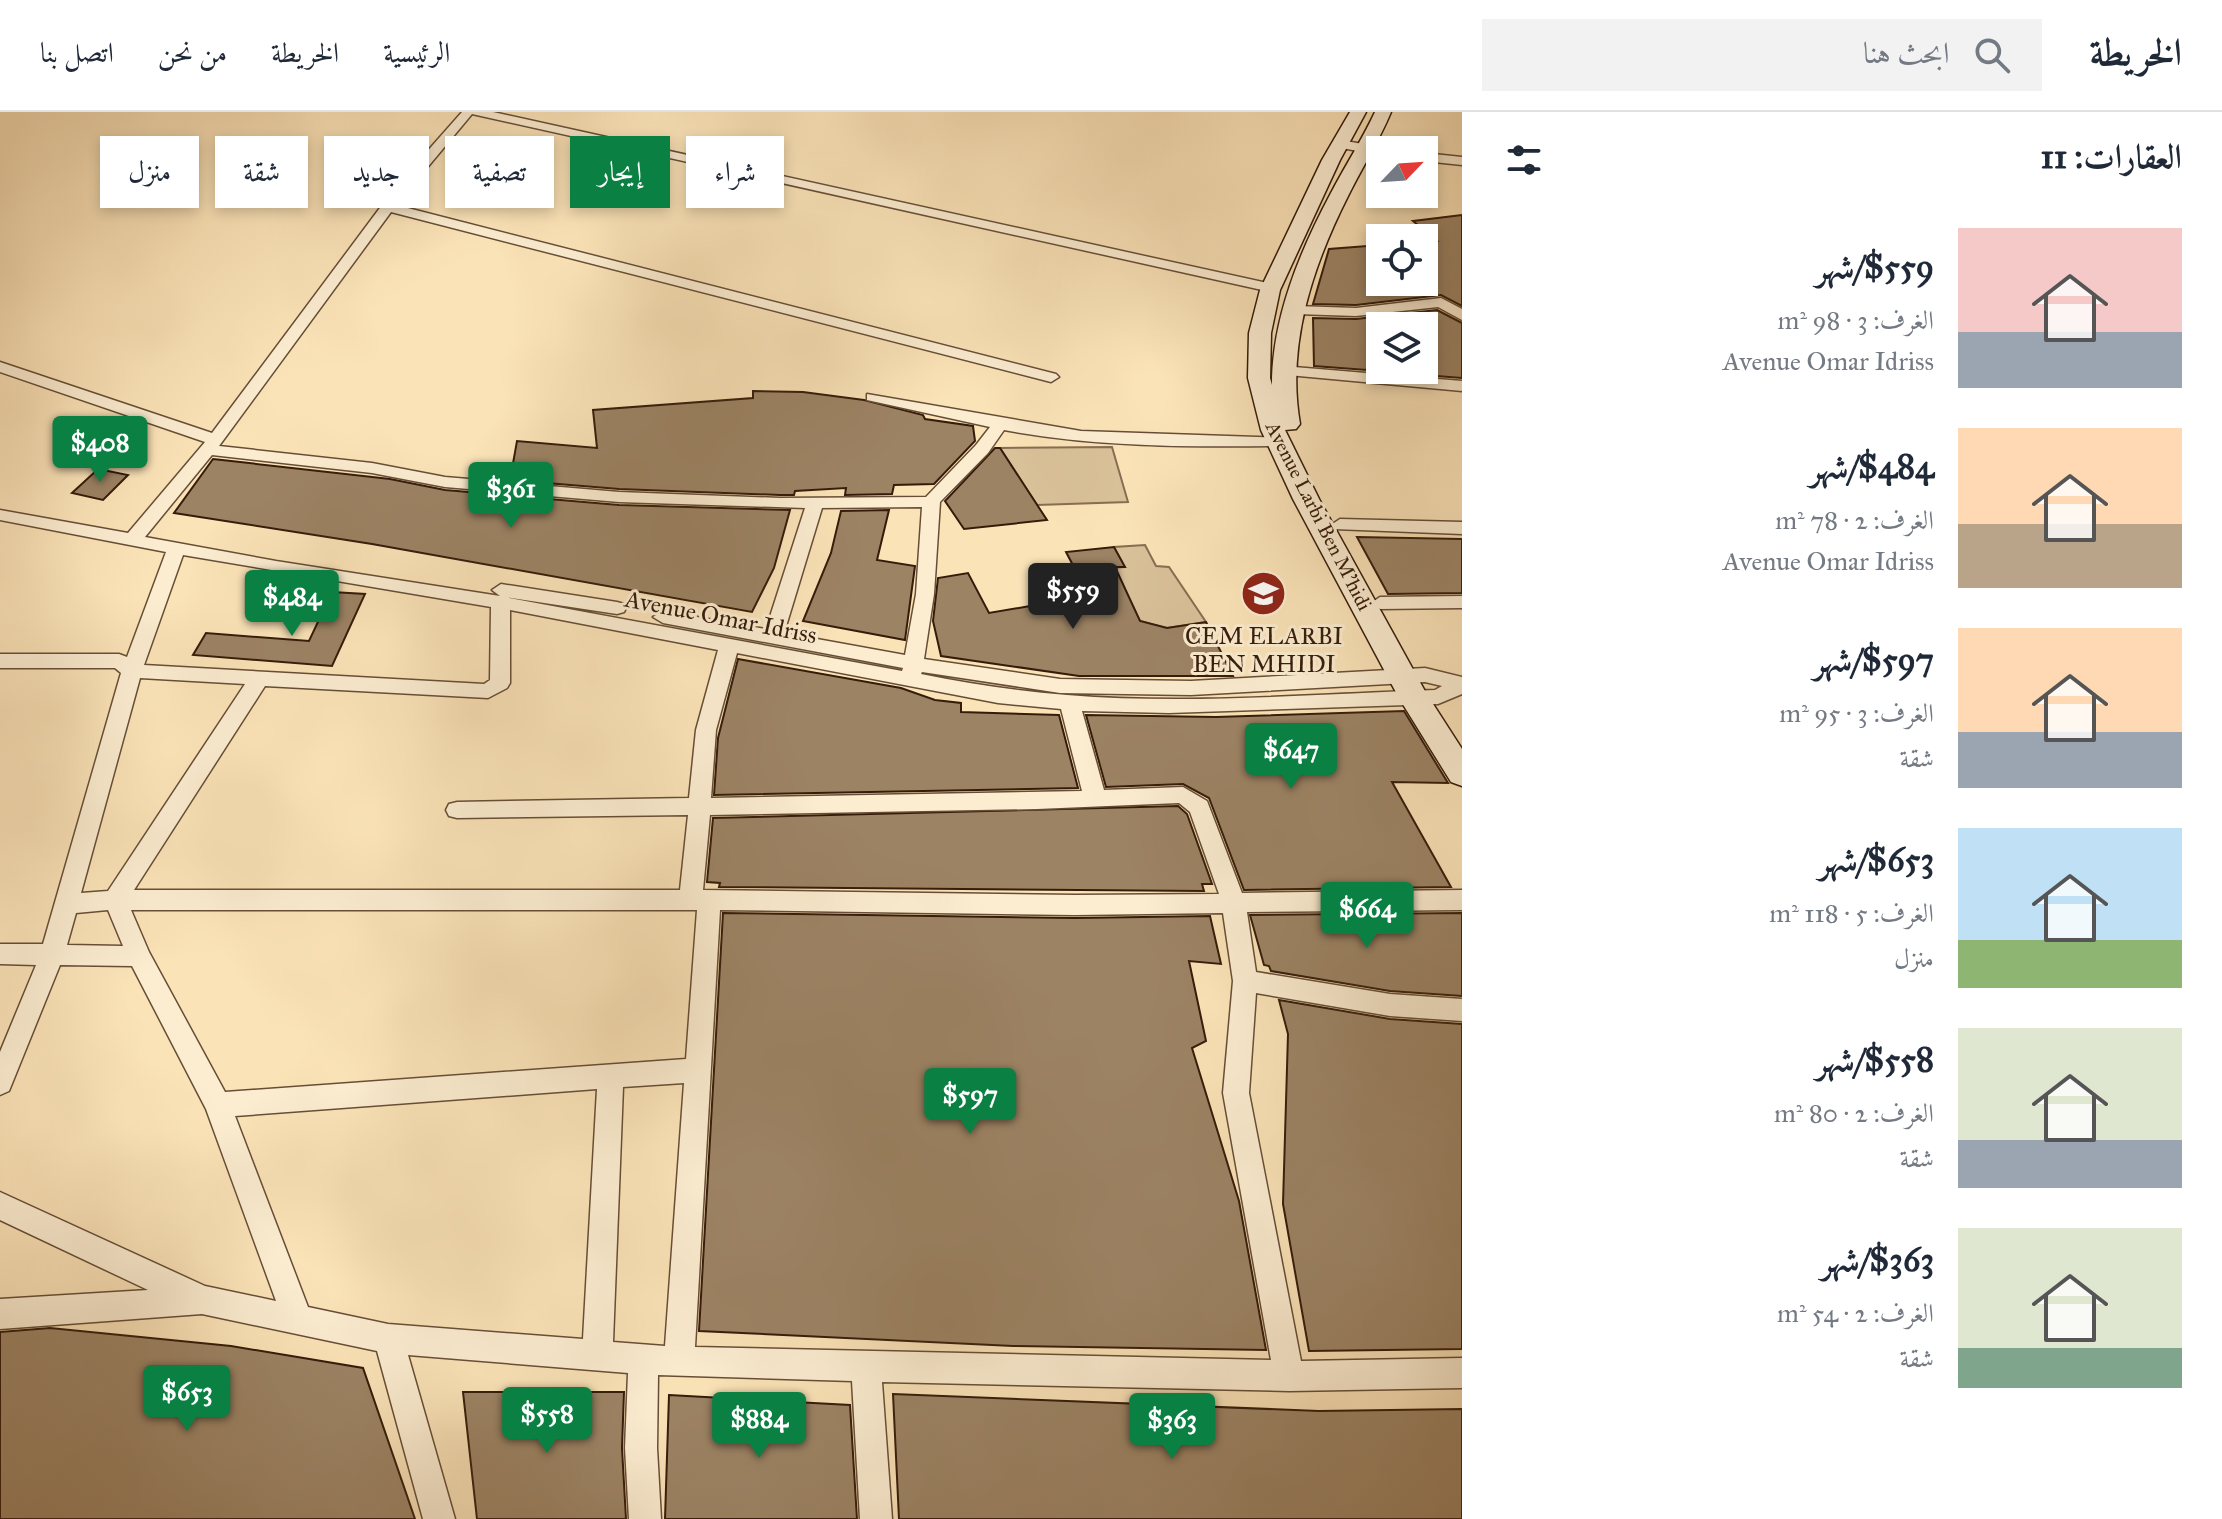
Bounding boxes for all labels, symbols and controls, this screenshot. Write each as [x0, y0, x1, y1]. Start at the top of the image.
search box [1482, 19, 2042, 91]
text: الخريطة [2090, 29, 2182, 75]
icon: search [1970, 33, 2014, 77]
text: اتصل بنا [40, 35, 114, 70]
text: من نحن [158, 35, 227, 70]
text: الخريطة [271, 35, 339, 70]
text: الرئيسية [383, 35, 450, 70]
text: ابحث هنا [1863, 35, 1950, 71]
chip: منزل [100, 136, 199, 208]
chip: شقة [215, 136, 308, 208]
chip: جديد [324, 136, 429, 208]
chip: تصفية [445, 136, 554, 208]
chip: إيجار [570, 136, 670, 208]
chip: شراء [686, 136, 784, 208]
north arrow [1366, 136, 1438, 208]
map controls [1366, 136, 1438, 384]
text: العقارات: 11 [2040, 136, 2182, 177]
icon: filters [1502, 138, 1546, 182]
button: locate [1366, 224, 1438, 296]
text: $559/شهر [1816, 246, 1934, 287]
icon: home [2022, 260, 2118, 356]
text: الغرف: 3 · 98 m² [1778, 304, 1934, 336]
button: layers [1366, 312, 1438, 384]
text: Avenue Omar Idriss [1723, 345, 1934, 377]
pin: $408 [53, 416, 147, 484]
street label: Avenue Larbi Ben M'hidi [1260, 417, 1377, 615]
text: $408 [70, 426, 130, 458]
text: $484/شهر [1809, 446, 1934, 487]
icon: home [2022, 460, 2118, 556]
pin: $361 [464, 462, 558, 530]
text: $361 [486, 472, 536, 504]
text: الغرف: 2 · 78 m² [1775, 504, 1934, 536]
text: Avenue Omar Idriss [1723, 545, 1934, 577]
pin: $559 [1026, 563, 1120, 631]
pin: $484 [245, 570, 339, 638]
school or university icon: CEM ELARBI BEN MHIDI [1240, 570, 1288, 618]
text: $559 [1046, 573, 1100, 605]
text: $484 [263, 580, 321, 612]
street label: Avenue Omar Idriss [621, 583, 820, 650]
place label: CEM ELARBI BEN MHIDI [1185, 621, 1343, 679]
text: $597/شهر [1813, 639, 1934, 680]
icon: home [2022, 660, 2118, 756]
text: الغرف: 3 · 95 m² [1779, 697, 1934, 729]
pin: $647 [1244, 723, 1338, 791]
text: $647 [1263, 733, 1319, 765]
text: شقة [1900, 742, 1934, 774]
text: $653/شهر [1819, 839, 1934, 880]
icon: home [2022, 860, 2118, 956]
pin: $664 [1320, 882, 1414, 950]
text: $664 [1339, 892, 1395, 924]
text: الغرف: 5 · 118 m² [1769, 897, 1934, 929]
text: منزل [1894, 942, 1934, 974]
text: $558/شهر [1816, 1039, 1934, 1080]
icon: home [2022, 1060, 2118, 1156]
pin: $597 [923, 1068, 1017, 1136]
text: $597 [942, 1078, 998, 1110]
text: الغرف: 2 · 80 m² [1774, 1097, 1934, 1129]
text: شقة [1900, 1142, 1934, 1174]
text: $363/شهر [1821, 1239, 1934, 1280]
icon: home [2022, 1260, 2118, 1356]
text: الغرف: 2 · 54 m² [1777, 1297, 1934, 1329]
text: شقة [1900, 1342, 1934, 1374]
pin: $653 [140, 1365, 234, 1433]
text: $653 [161, 1375, 213, 1407]
pin: $558 [500, 1387, 594, 1455]
pin: $884 [712, 1392, 806, 1460]
pin: $363 [1125, 1393, 1219, 1461]
text: $558 [520, 1397, 574, 1429]
text: $884 [730, 1402, 788, 1434]
text: $363 [1147, 1403, 1197, 1435]

